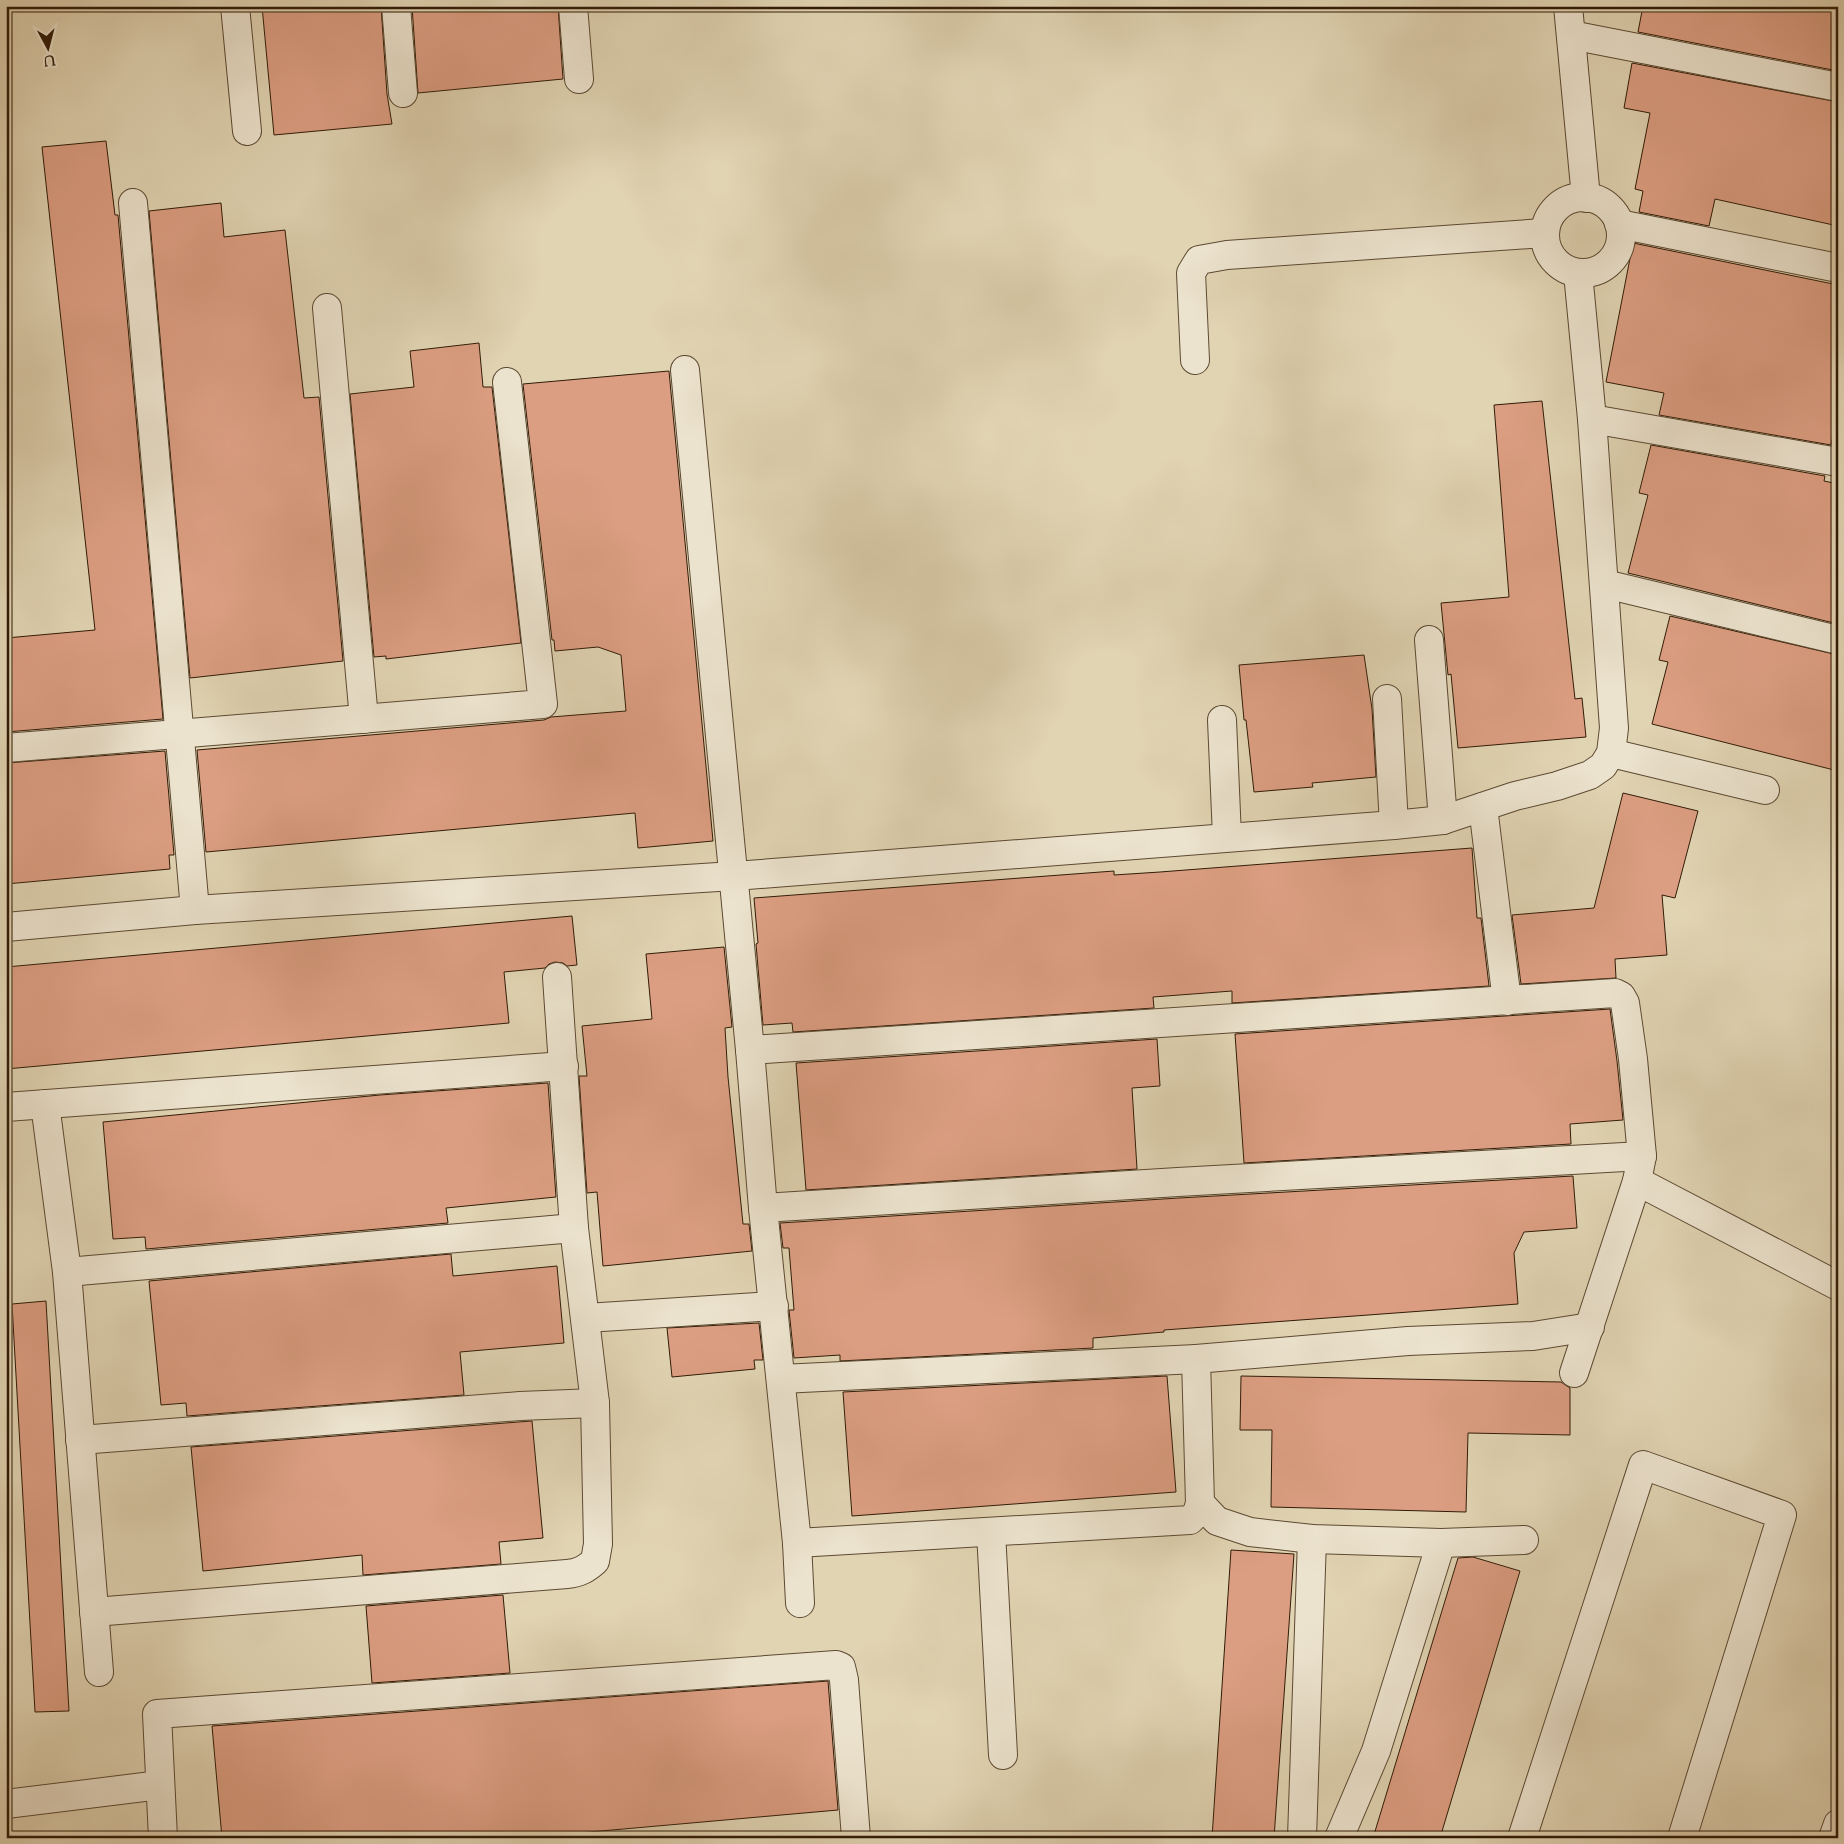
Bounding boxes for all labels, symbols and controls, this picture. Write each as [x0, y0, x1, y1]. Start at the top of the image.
north arrow [22, 22, 72, 72]
text: U [42, 48, 56, 70]

